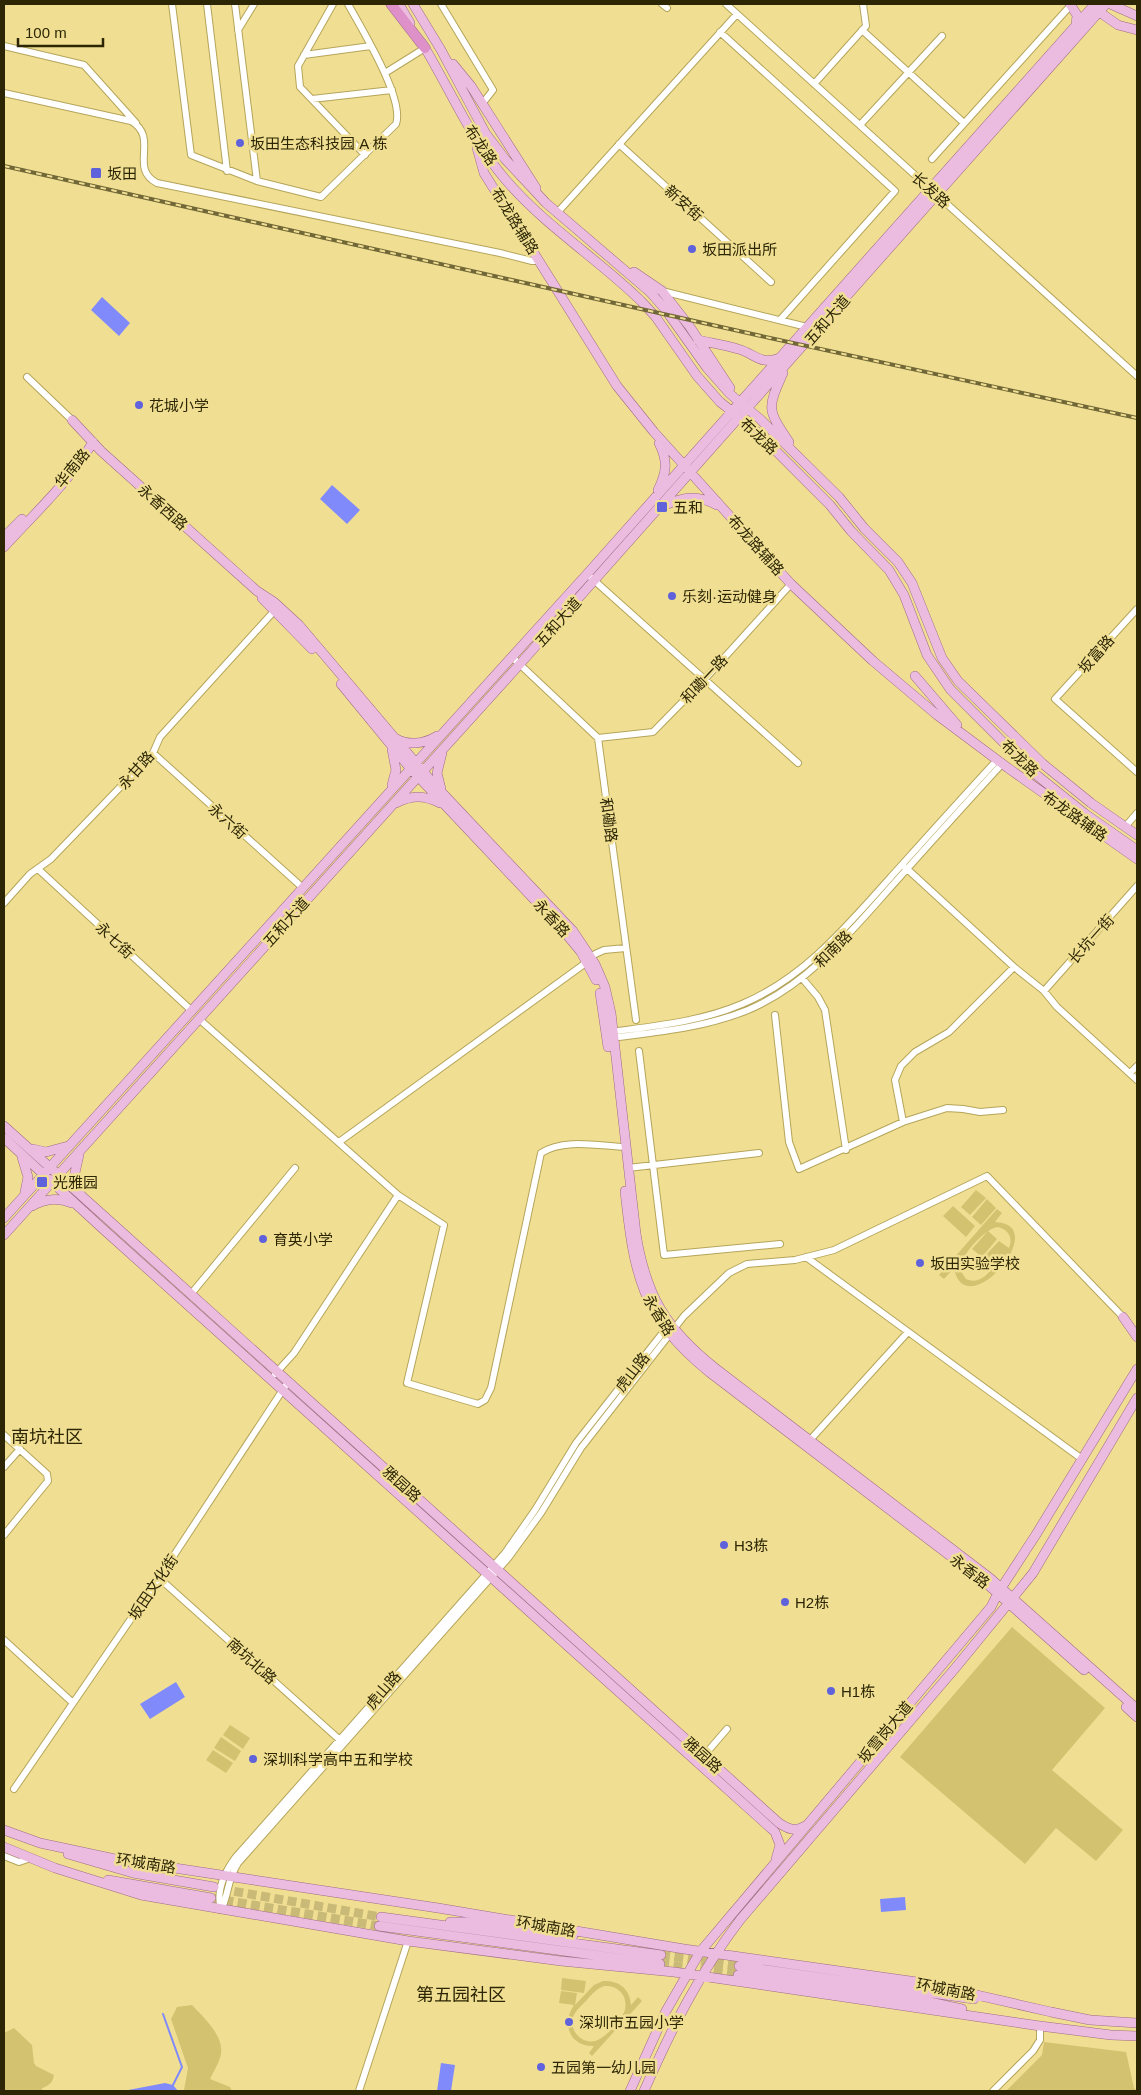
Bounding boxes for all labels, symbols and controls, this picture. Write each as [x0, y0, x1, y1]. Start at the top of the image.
scale bar [18, 15, 102, 47]
text: 100 m [25, 24, 67, 41]
street label: 布龙路 [461, 122, 501, 168]
place label: 坂田生态科技园 A 栋 [250, 135, 388, 152]
marker: 坂田生态科技园 A 栋 [234, 137, 246, 149]
place label: 坂田 [107, 165, 137, 182]
marker: 坂田 [89, 166, 103, 180]
street label: 长发路 [909, 169, 953, 211]
street label: 新安街 [662, 182, 706, 224]
street label: 布龙路辅路 [488, 185, 542, 257]
place label: 坂田派出所 [702, 241, 777, 258]
marker: 坂田派出所 [686, 243, 698, 255]
street label: 五和大道 [801, 292, 853, 348]
place label: 花城小学 [149, 397, 209, 414]
marker: 花城小学 [133, 399, 145, 411]
street label: 布龙路 [737, 414, 781, 458]
street label: 华南路 [51, 445, 93, 491]
street label: 永香西路 [135, 481, 191, 533]
place label: 五和 [673, 499, 703, 516]
marker: 五和 [655, 500, 669, 514]
street label: 布龙路辅路 [725, 511, 787, 579]
place label: 乐刻·运动健身 [682, 588, 777, 605]
marker: 乐刻·运动健身 [666, 590, 678, 602]
street label: 五和大道 [532, 594, 584, 650]
street label: 坂富路 [1075, 632, 1117, 676]
street label: 和磡一路 [677, 651, 731, 707]
street label: 布龙路 [998, 736, 1042, 780]
street label: 永甘路 [115, 748, 157, 792]
street label: 布龙路辅路 [1039, 788, 1111, 844]
street label: 和磡路 [597, 797, 621, 843]
street label: 永六街 [206, 800, 250, 842]
street label: 五和大道 [260, 894, 312, 950]
street label: 永香路 [530, 896, 574, 940]
street label: 长坑一街 [1065, 911, 1117, 967]
street label: 永七街 [93, 918, 137, 962]
street label: 和南路 [811, 927, 855, 971]
place label: 光雅园 [53, 1174, 98, 1191]
marker: 光雅园 [35, 1175, 49, 1189]
place label: 育英小学 [273, 1231, 333, 1248]
marker: 育英小学 [257, 1233, 269, 1245]
place label: 坂田实验学校 [930, 1255, 1020, 1272]
marker: 坂田实验学校 [914, 1257, 926, 1269]
street label: 永香路 [640, 1291, 678, 1339]
street label: 虎山路 [611, 1349, 653, 1395]
district label: 南坑社区 [11, 1427, 83, 1447]
street label: 雅园路 [380, 1463, 424, 1505]
place label: H3栋 [734, 1537, 768, 1554]
marker: H3栋 [718, 1539, 730, 1551]
street label: 永香路 [947, 1550, 993, 1592]
street label: 坂田文化街 [125, 1551, 181, 1623]
place label: H2栋 [795, 1594, 829, 1611]
marker: H2栋 [779, 1596, 791, 1608]
street label: 南坑北路 [224, 1635, 280, 1687]
street label: 虎山路 [362, 1667, 404, 1713]
place label: H1栋 [841, 1683, 875, 1700]
marker: H1栋 [825, 1685, 837, 1697]
street label: 坂雪岗大道 [854, 1698, 916, 1766]
street label: 雅园路 [681, 1734, 725, 1776]
place label: 深圳科学高中五和学校 [263, 1751, 413, 1768]
marker: 深圳科学高中五和学校 [247, 1753, 259, 1765]
street label: 环城南路 [115, 1850, 177, 1876]
street label: 环城南路 [515, 1912, 577, 1940]
street label: 环城南路 [915, 1975, 977, 2003]
district label: 第五园社区 [416, 1985, 506, 2005]
place label: 深圳市五园小学 [579, 2014, 684, 2031]
marker: 深圳市五园小学 [563, 2016, 575, 2028]
place label: 五园第一幼儿园 [551, 2059, 656, 2076]
marker: 五园第一幼儿园 [535, 2061, 547, 2073]

